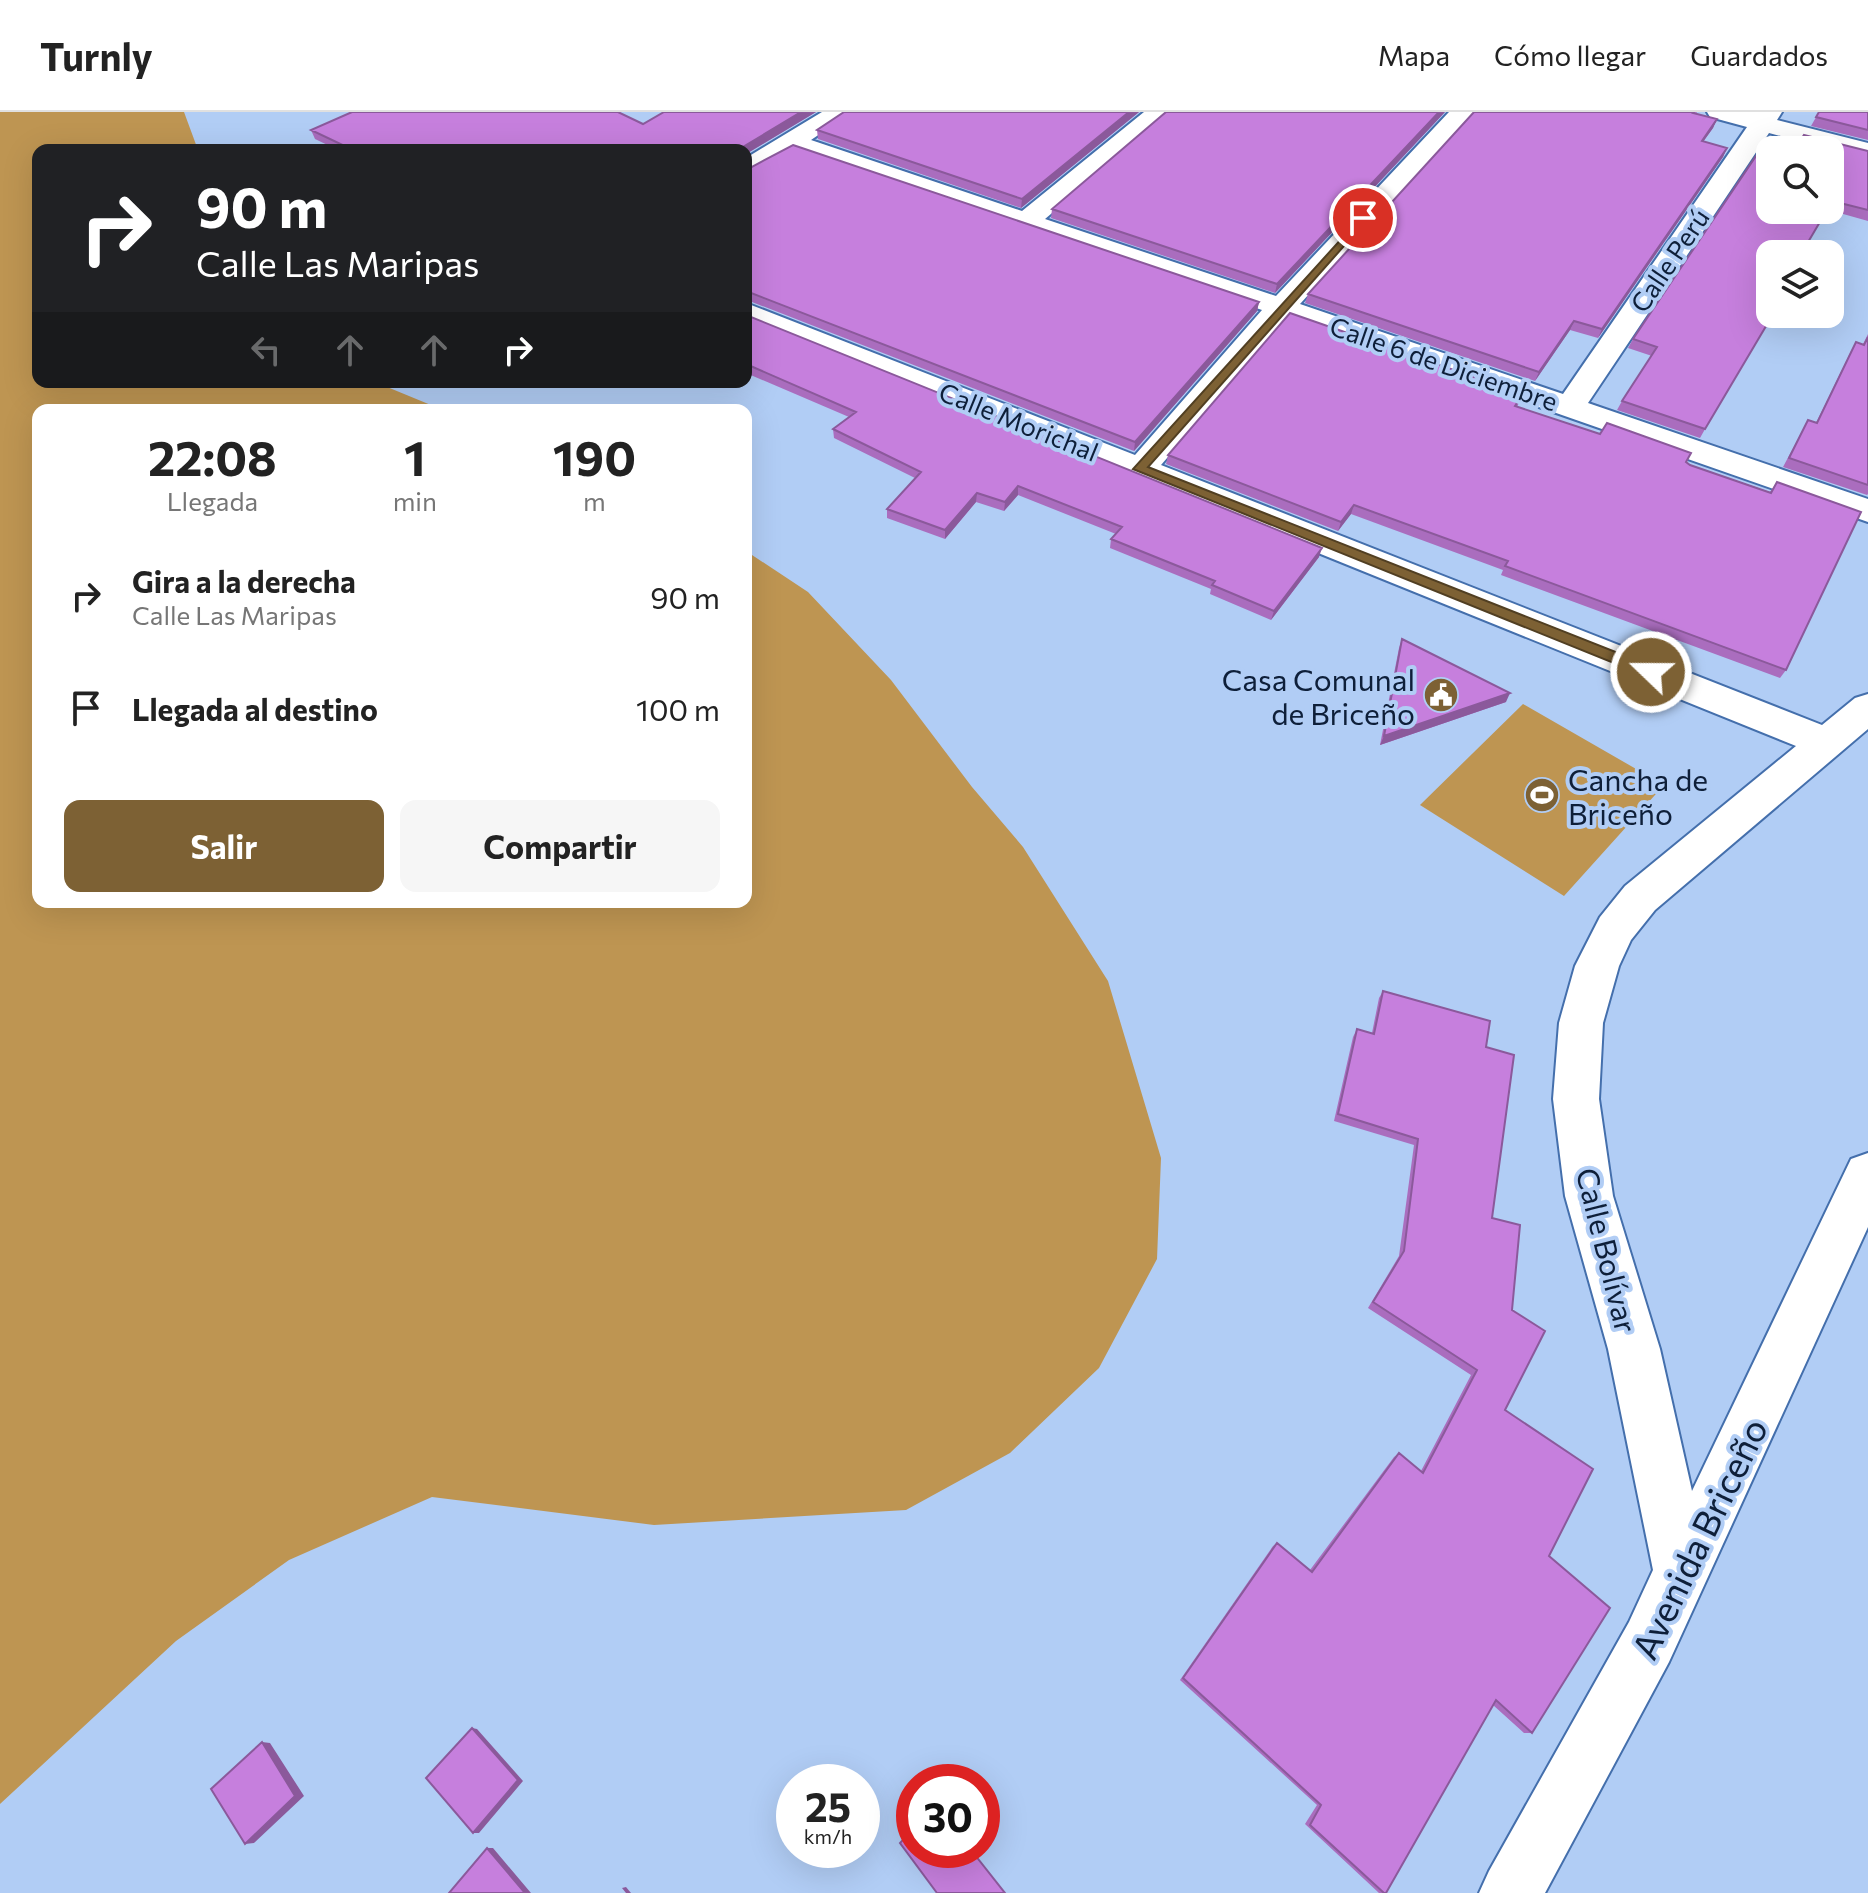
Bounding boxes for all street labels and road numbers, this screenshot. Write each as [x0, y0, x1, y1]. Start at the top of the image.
street label: Calle Perú [1623, 202, 1715, 318]
street label: Calle 6 de Diciembre [1326, 310, 1562, 416]
street label: Calle Morichal [935, 375, 1103, 467]
street label: Calle Bolívar [1570, 1164, 1646, 1336]
street label: Avenida Briceño [1621, 1410, 1775, 1666]

